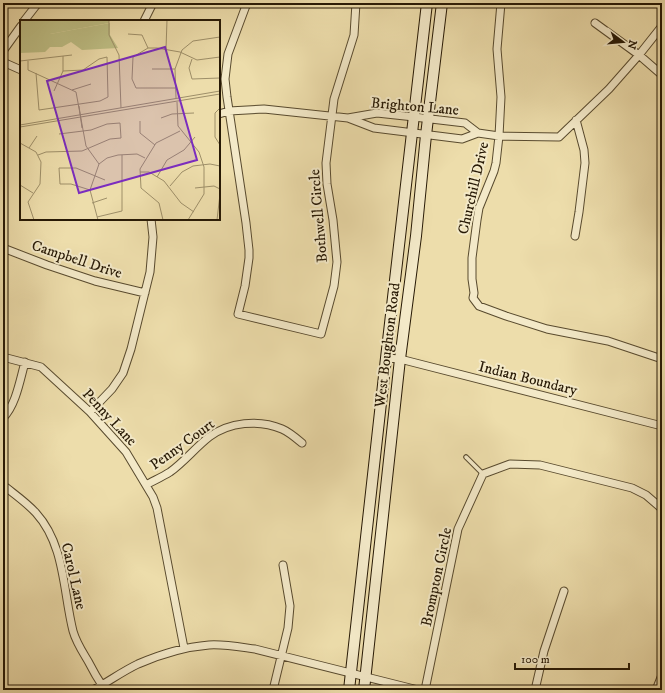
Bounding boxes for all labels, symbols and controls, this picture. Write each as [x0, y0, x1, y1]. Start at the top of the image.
inset map [20, 20, 220, 220]
north arrow [603, 22, 643, 62]
text: N [624, 38, 640, 51]
street label: Brighton Lane [370, 93, 460, 120]
street label: Churchill Drive [454, 140, 493, 236]
street label: Bothwell Circle [305, 168, 332, 264]
street label: Campbell Drive [29, 236, 124, 283]
street label: West Boughton Road [370, 281, 405, 410]
street label: Indian Boundary [477, 357, 580, 400]
street label: Penny Lane [78, 385, 141, 450]
street label: Penny Court [146, 414, 219, 474]
street label: Brompton Circle [417, 526, 456, 628]
street label: Carol Lane [57, 541, 90, 611]
scale bar [515, 645, 629, 671]
text: 100 m [521, 652, 550, 667]

